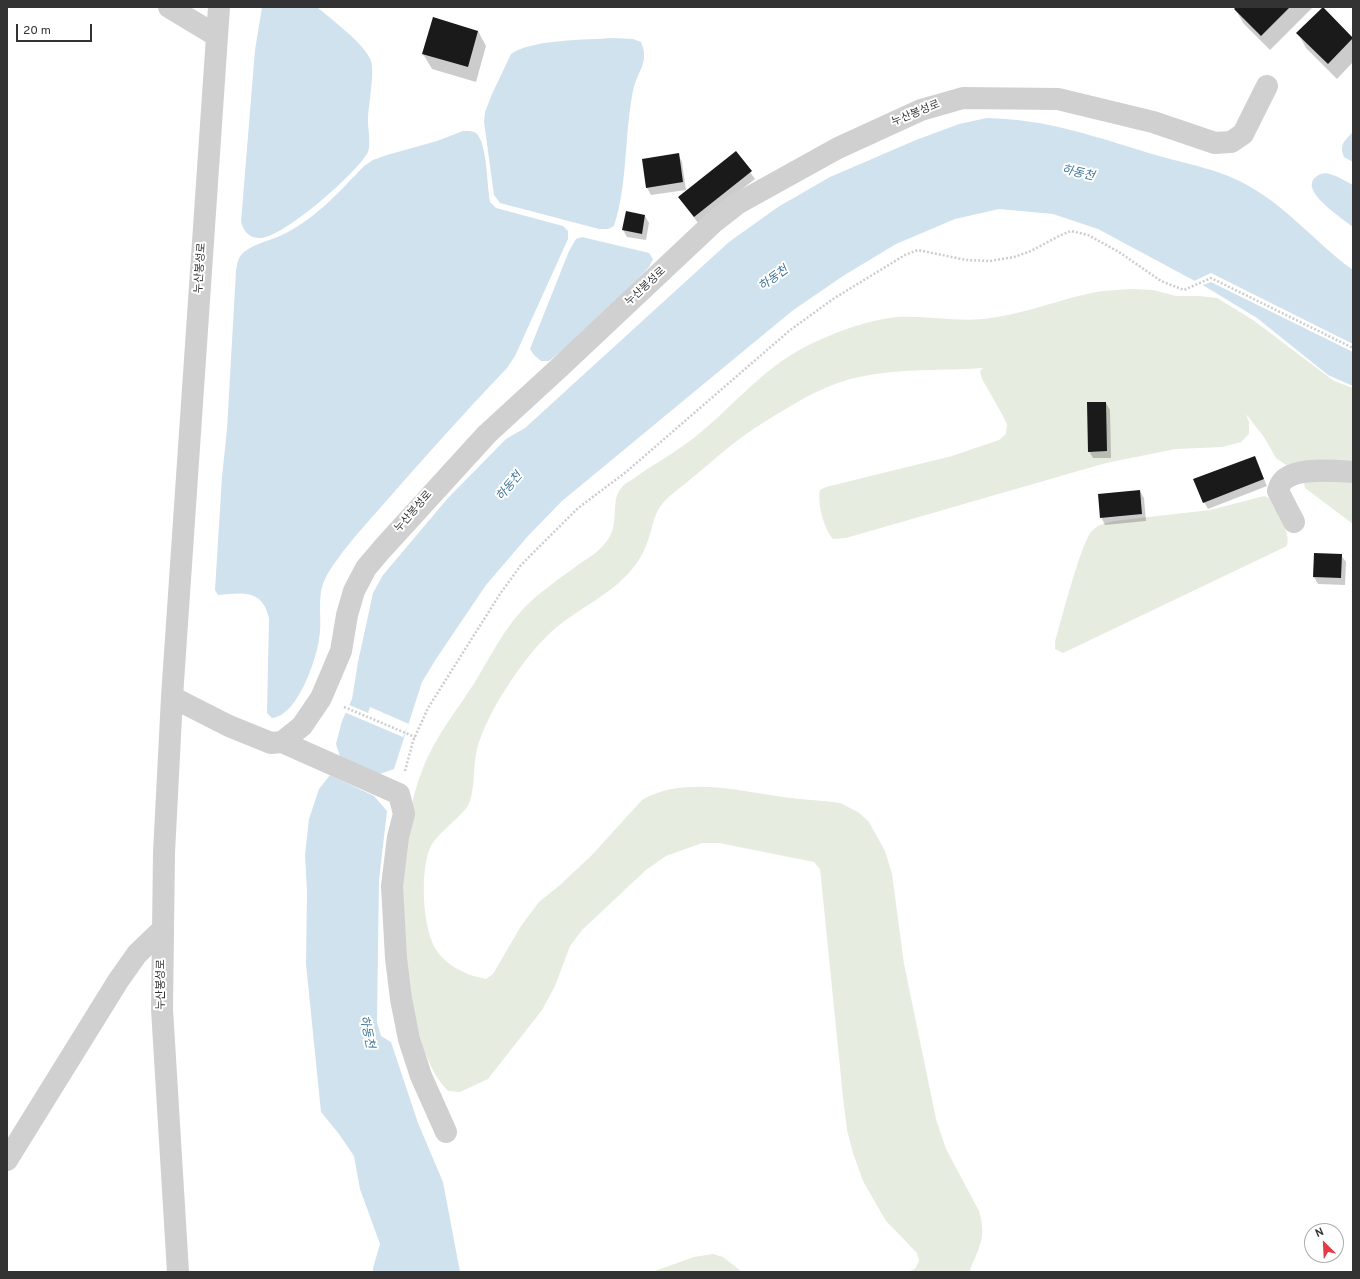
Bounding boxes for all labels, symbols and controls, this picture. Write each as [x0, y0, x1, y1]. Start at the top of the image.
scale bar [18, 16, 94, 42]
text: 20 m [23, 23, 51, 39]
street label: 누산봉성로 [890, 98, 942, 130]
water label: 하동천 [1060, 163, 1096, 185]
street label: 누산봉성로 [193, 242, 209, 294]
water label: 하동천 [756, 263, 792, 295]
street label: 누산봉성로 [623, 265, 669, 309]
water label: 하동천 [494, 470, 526, 504]
street label: 누산봉성로 [392, 489, 436, 535]
street label: 누산봉성로 [155, 960, 169, 1010]
water label: 하동천 [356, 1014, 376, 1050]
north arrow [1304, 1223, 1344, 1263]
text: N [1313, 1225, 1326, 1241]

